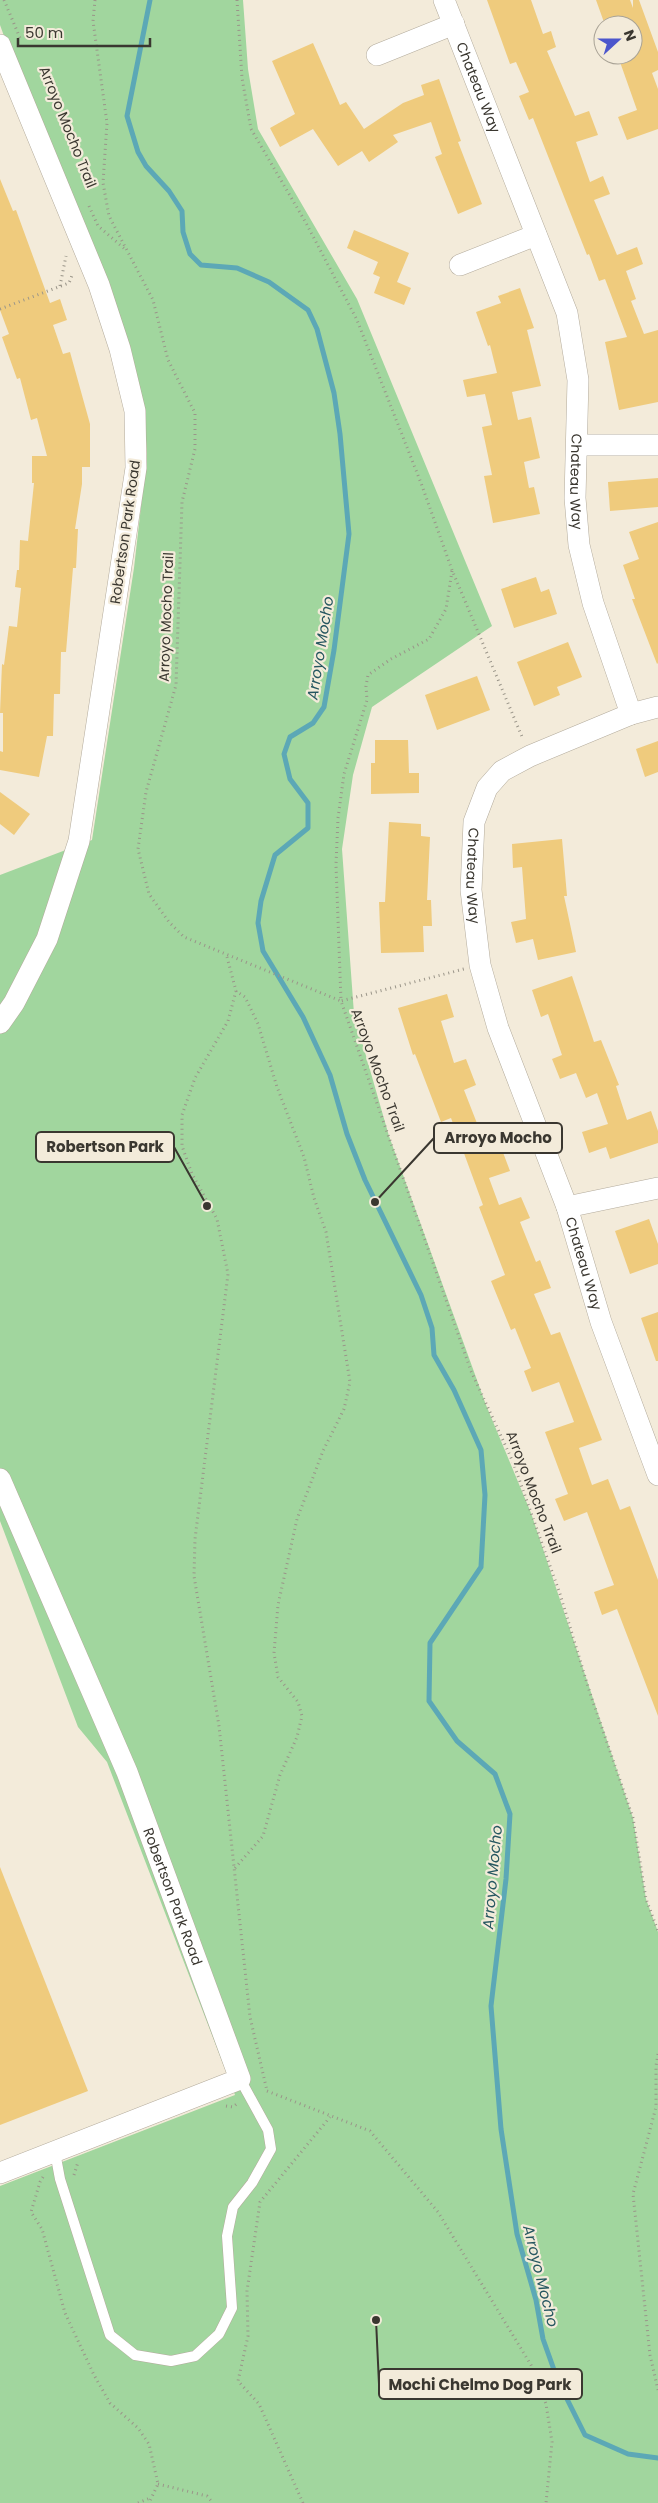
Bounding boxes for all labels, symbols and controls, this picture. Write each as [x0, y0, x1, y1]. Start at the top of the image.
scale bar [18, 15, 150, 47]
north arrow [593, 15, 643, 65]
text: 50 m [25, 22, 63, 43]
text: N [619, 27, 641, 44]
street label: Chateau Way [451, 39, 505, 136]
street label: Arroyo Mocho Trail [34, 63, 102, 191]
street label: Chateau Way [565, 433, 588, 531]
street label: Robertson Park Road [105, 459, 145, 605]
street label: Arroyo Mocho Trail [154, 552, 178, 682]
water label: Arroyo Mocho [301, 595, 339, 702]
street label: Chateau Way [461, 827, 485, 925]
street label: Arroyo Mocho Trail [346, 1006, 410, 1134]
callout: Arroyo Mocho [434, 1123, 562, 1153]
text: Arroyo Mocho [444, 1127, 552, 1148]
callout: Robertson Park [36, 1132, 174, 1162]
text: Robertson Park [46, 1136, 165, 1157]
street label: Chateau Way [560, 1215, 607, 1313]
street label: Arroyo Mocho Trail [501, 1428, 567, 1556]
water label: Arroyo Mocho [477, 1824, 507, 1931]
street label: Robertson Park Road [138, 1825, 207, 1968]
water label: Arroyo Mocho [518, 2222, 564, 2329]
callout: Mochi Chelmo Dog Park [379, 2369, 582, 2399]
text: Mochi Chelmo Dog Park [388, 2374, 572, 2395]

